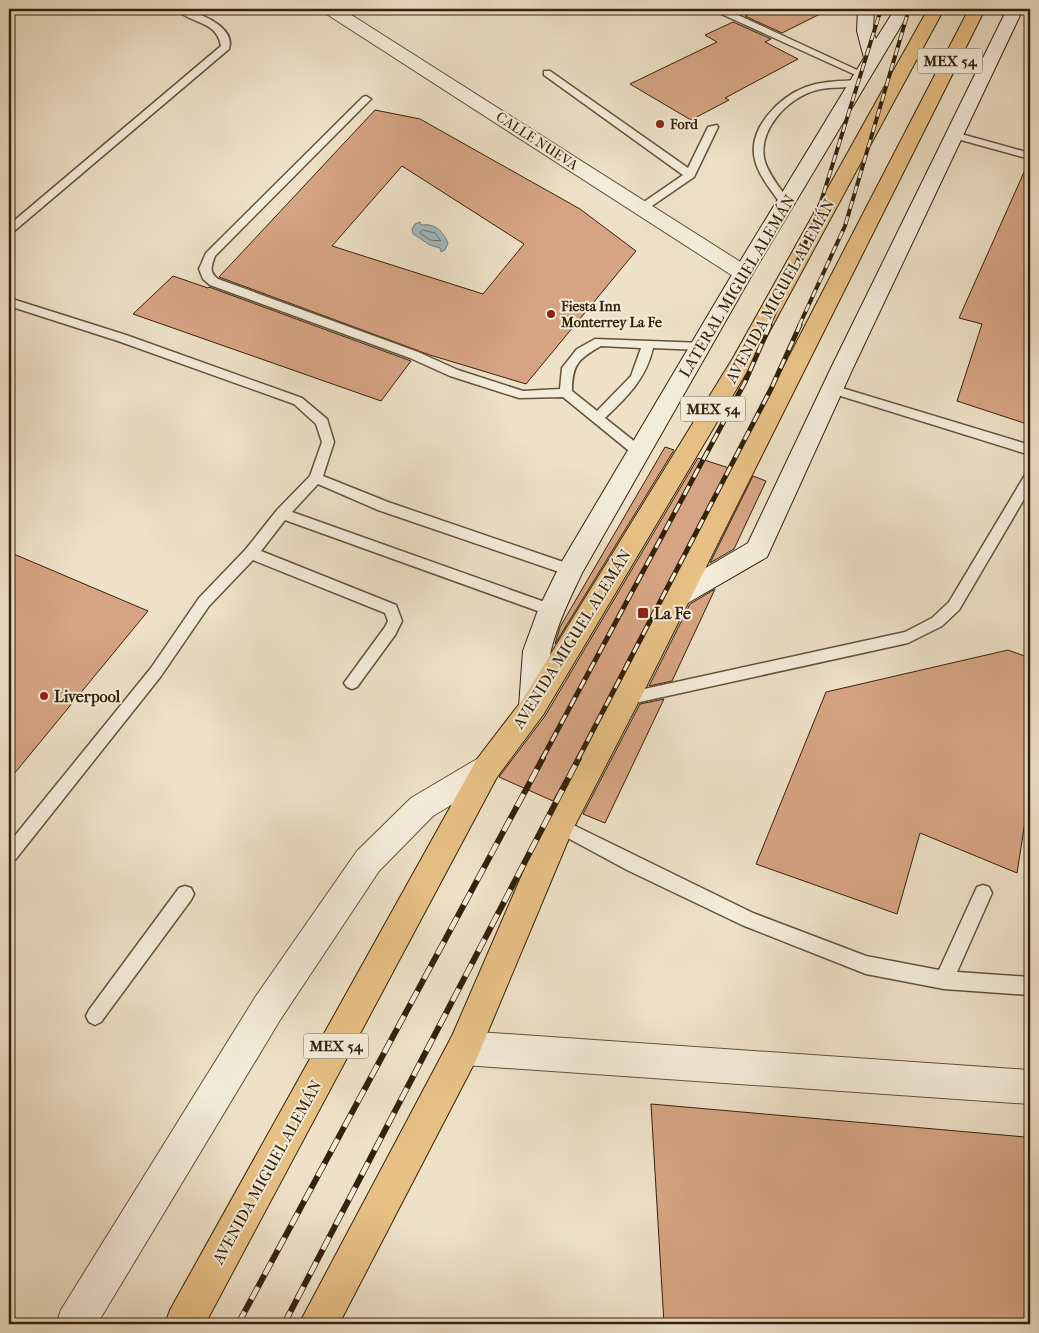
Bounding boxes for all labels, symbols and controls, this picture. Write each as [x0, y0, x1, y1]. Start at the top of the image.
road number: MEX 54 [918, 48, 982, 74]
street label: CALLE NUEVA [493, 108, 582, 174]
place label: Ford [669, 116, 699, 133]
marker: Ford [654, 118, 666, 130]
street label: LATERAL MIGUEL ALEMÁN [674, 191, 799, 381]
street label: AVENIDA MIGUEL ALEMÁN [720, 195, 839, 387]
place label: Fiesta Inn Monterrey La Fe [560, 298, 662, 331]
marker: Fiesta Inn Monterrey La Fe [545, 308, 557, 320]
road number: MEX 54 [680, 396, 746, 422]
street label: AVENIDA MIGUEL ALEMÁN [507, 545, 635, 733]
place label: La Fe [654, 604, 691, 623]
marker: La Fe [636, 606, 650, 620]
place label: Liverpool [54, 687, 121, 707]
marker: Liverpool [38, 690, 50, 702]
road number: MEX 54 [304, 1034, 368, 1058]
street label: AVENIDA MIGUEL ALEMÁN [207, 1076, 326, 1268]

